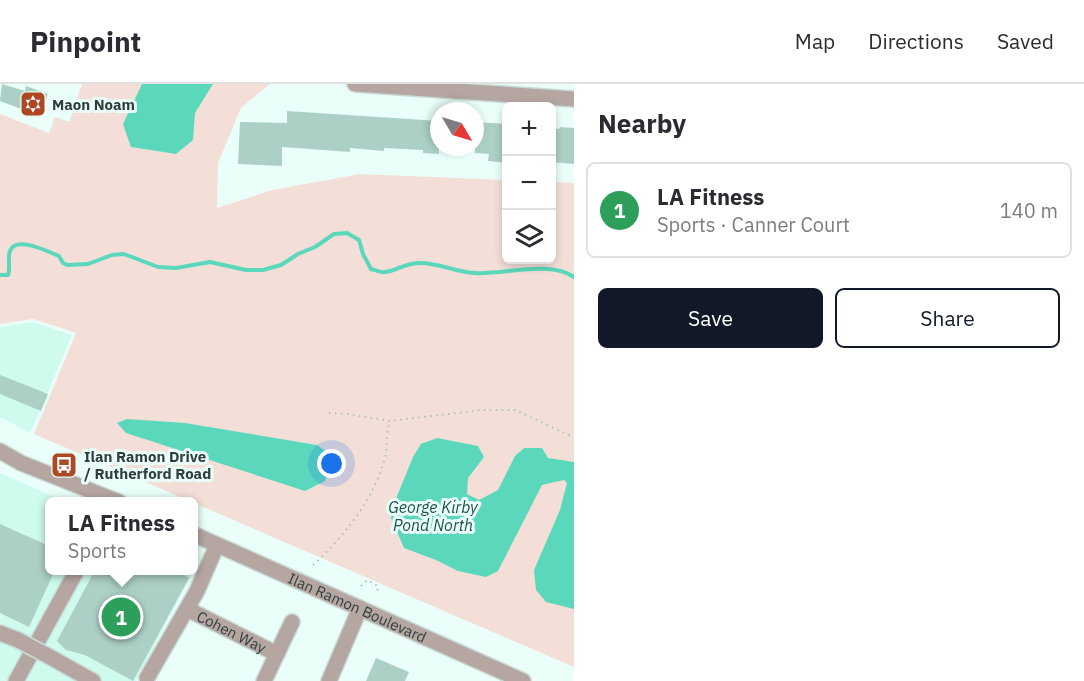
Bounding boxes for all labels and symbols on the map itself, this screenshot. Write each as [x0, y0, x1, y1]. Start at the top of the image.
synagogue icon: Maon Noam [18, 89, 48, 119]
place label: Maon Noam [52, 95, 135, 114]
north arrow [430, 102, 484, 156]
place label: Ilan Ramon Drive / Rutherford Road [84, 447, 211, 483]
your location [317, 449, 346, 478]
bus stop icon: Ilan Ramon Drive / Rutherford Road [49, 450, 79, 480]
water label: George Kirby Pond North [388, 497, 479, 535]
street label: Ilan Ramon Boulevard [285, 568, 430, 646]
pin: 1 [102, 594, 140, 640]
street label: Cohen Way [194, 606, 270, 657]

